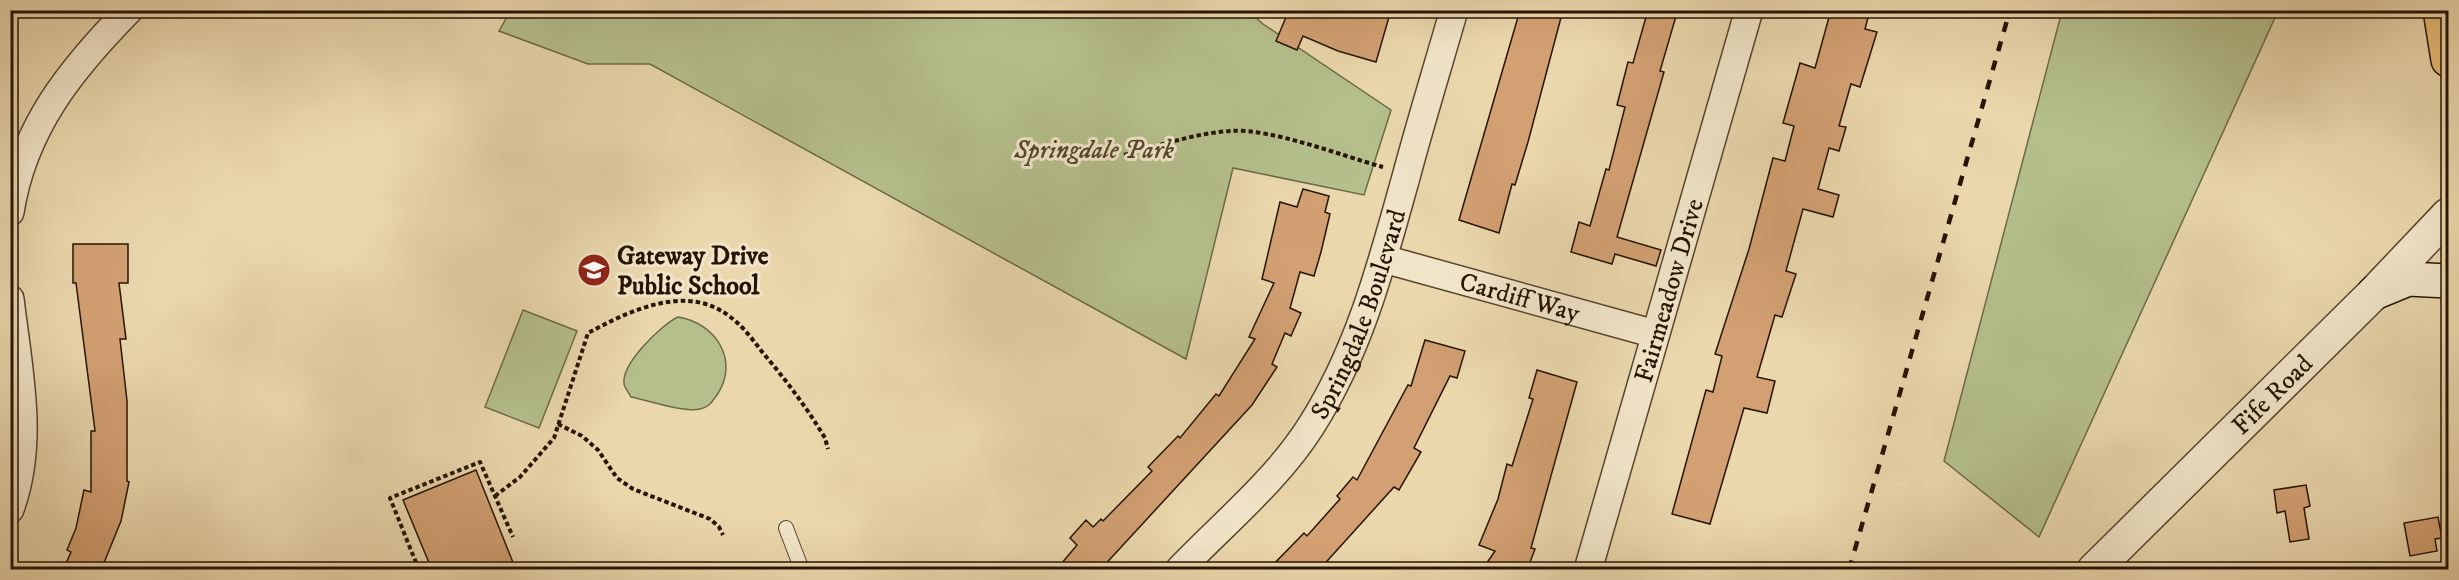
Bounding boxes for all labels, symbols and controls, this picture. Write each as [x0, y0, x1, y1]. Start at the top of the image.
park label: Springdale Park [1013, 134, 1174, 167]
street label: Fairmeadow Drive [1628, 195, 1712, 386]
street label: Springdale Boulevard [1304, 206, 1414, 426]
place label: Gateway Drive Public School [617, 240, 769, 303]
school or university icon: Gateway Drive Public School [576, 252, 612, 288]
street label: Cardiff Way [1456, 266, 1584, 331]
street label: Fife Road [2225, 348, 2320, 443]

